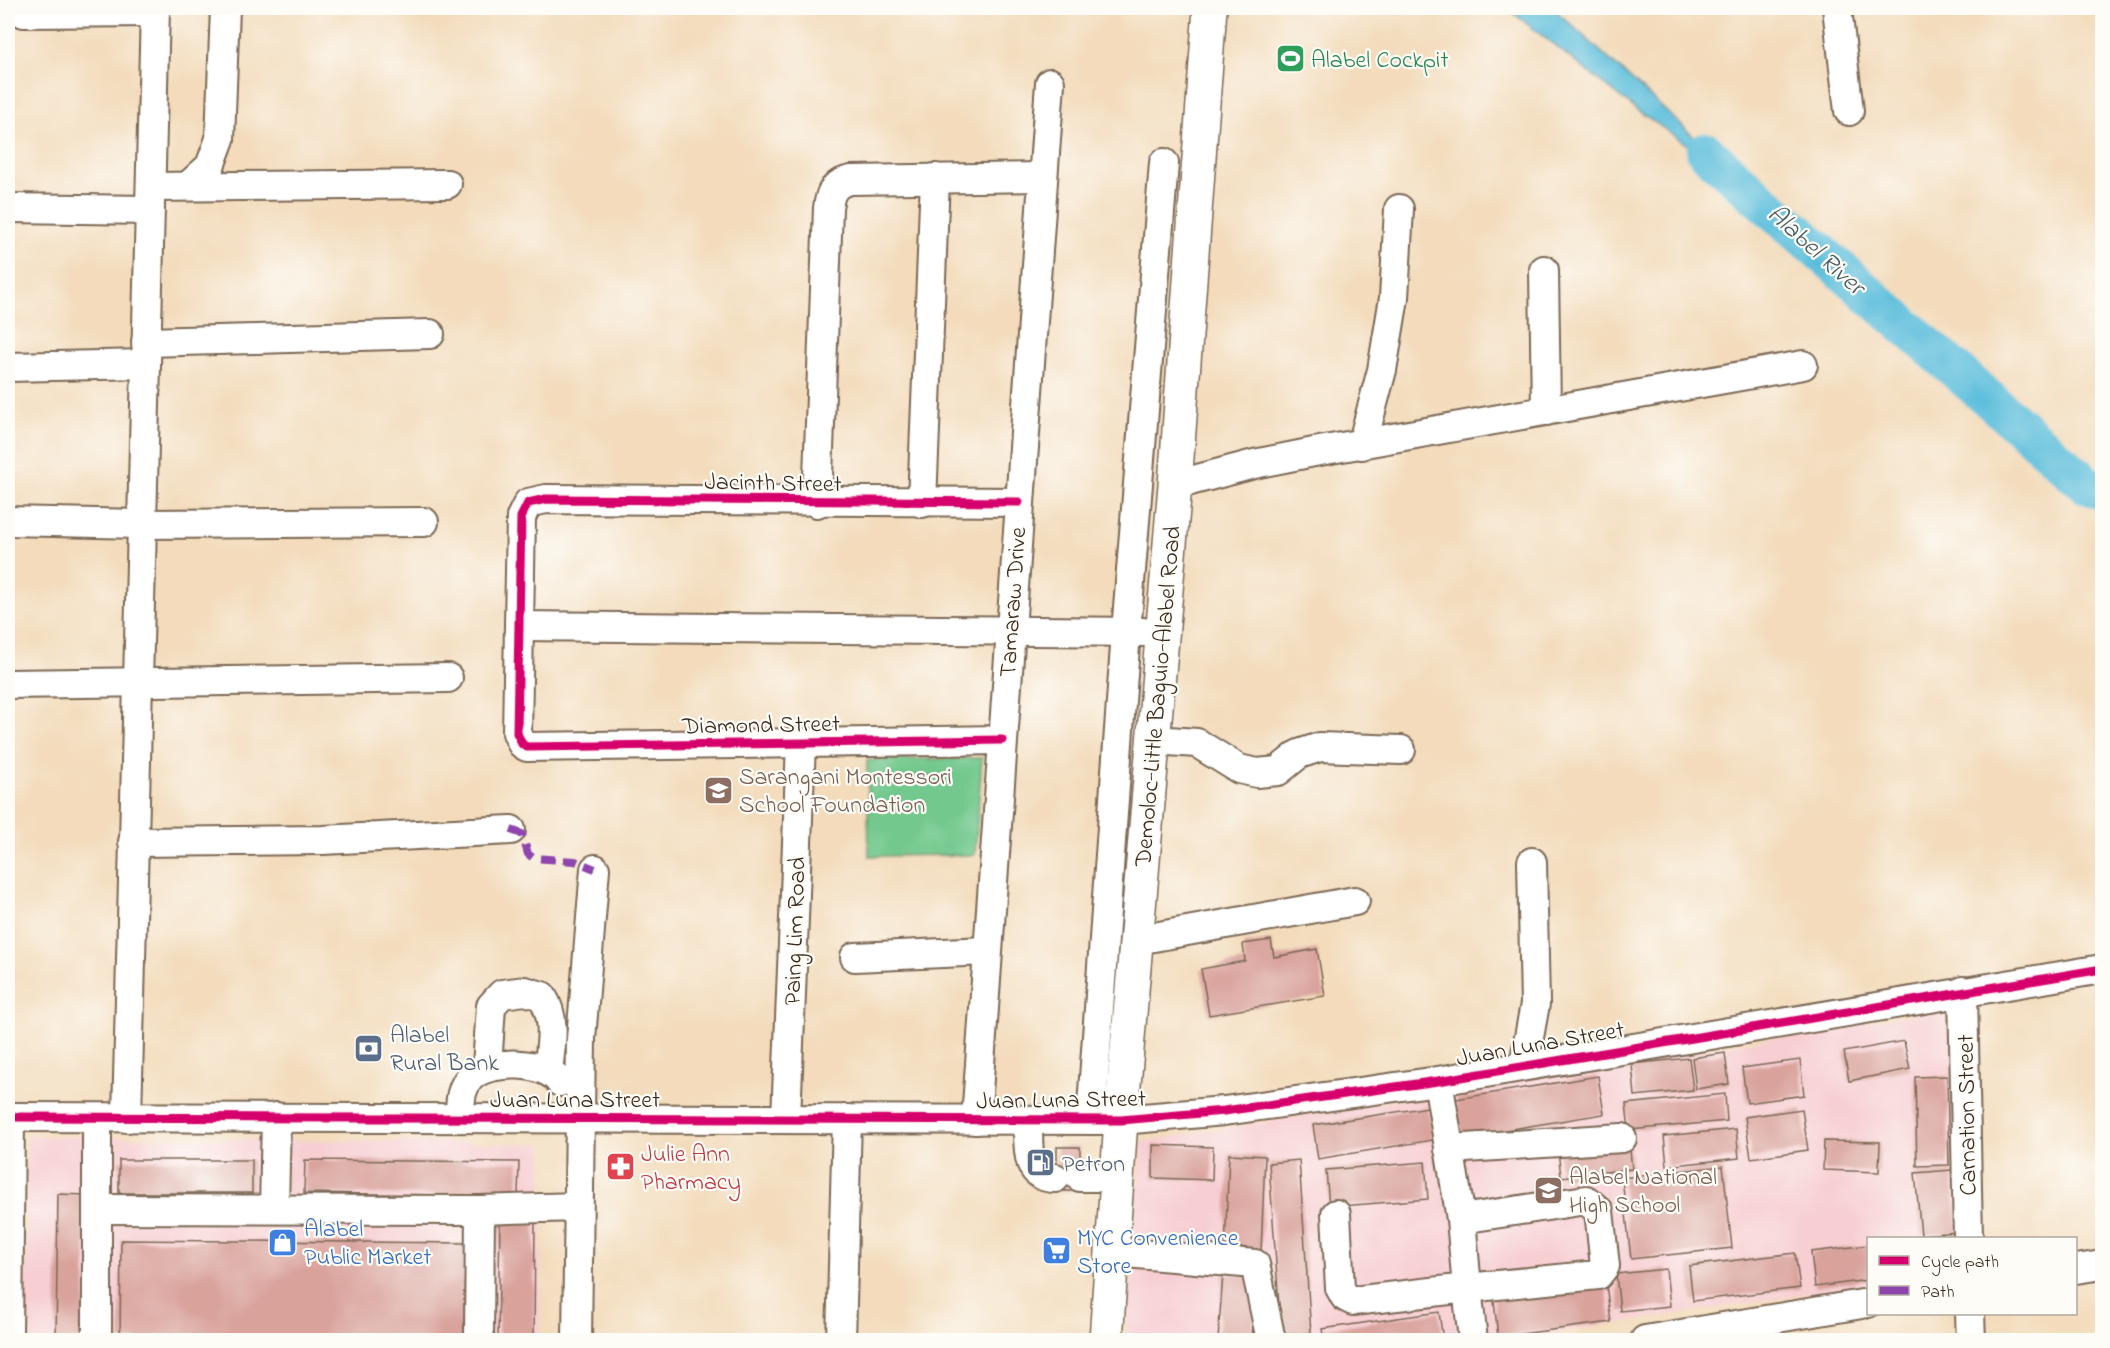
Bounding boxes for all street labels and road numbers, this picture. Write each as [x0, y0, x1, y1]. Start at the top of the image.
street label: Jacinth Street [704, 466, 842, 503]
street label: Demoloc-Little Baguio-Alabel Road [1127, 524, 1192, 869]
street label: Tamaraw Drive [992, 526, 1037, 678]
street label: Diamond Street [681, 708, 840, 745]
street label: Paing Lim Road [776, 856, 817, 1006]
street label: Juan Luna Street [1454, 1013, 1627, 1077]
street label: Carnation Street [1950, 1034, 1987, 1196]
street label: Juan Luna Street [976, 1083, 1146, 1120]
street label: Juan Luna Street [490, 1084, 660, 1119]

